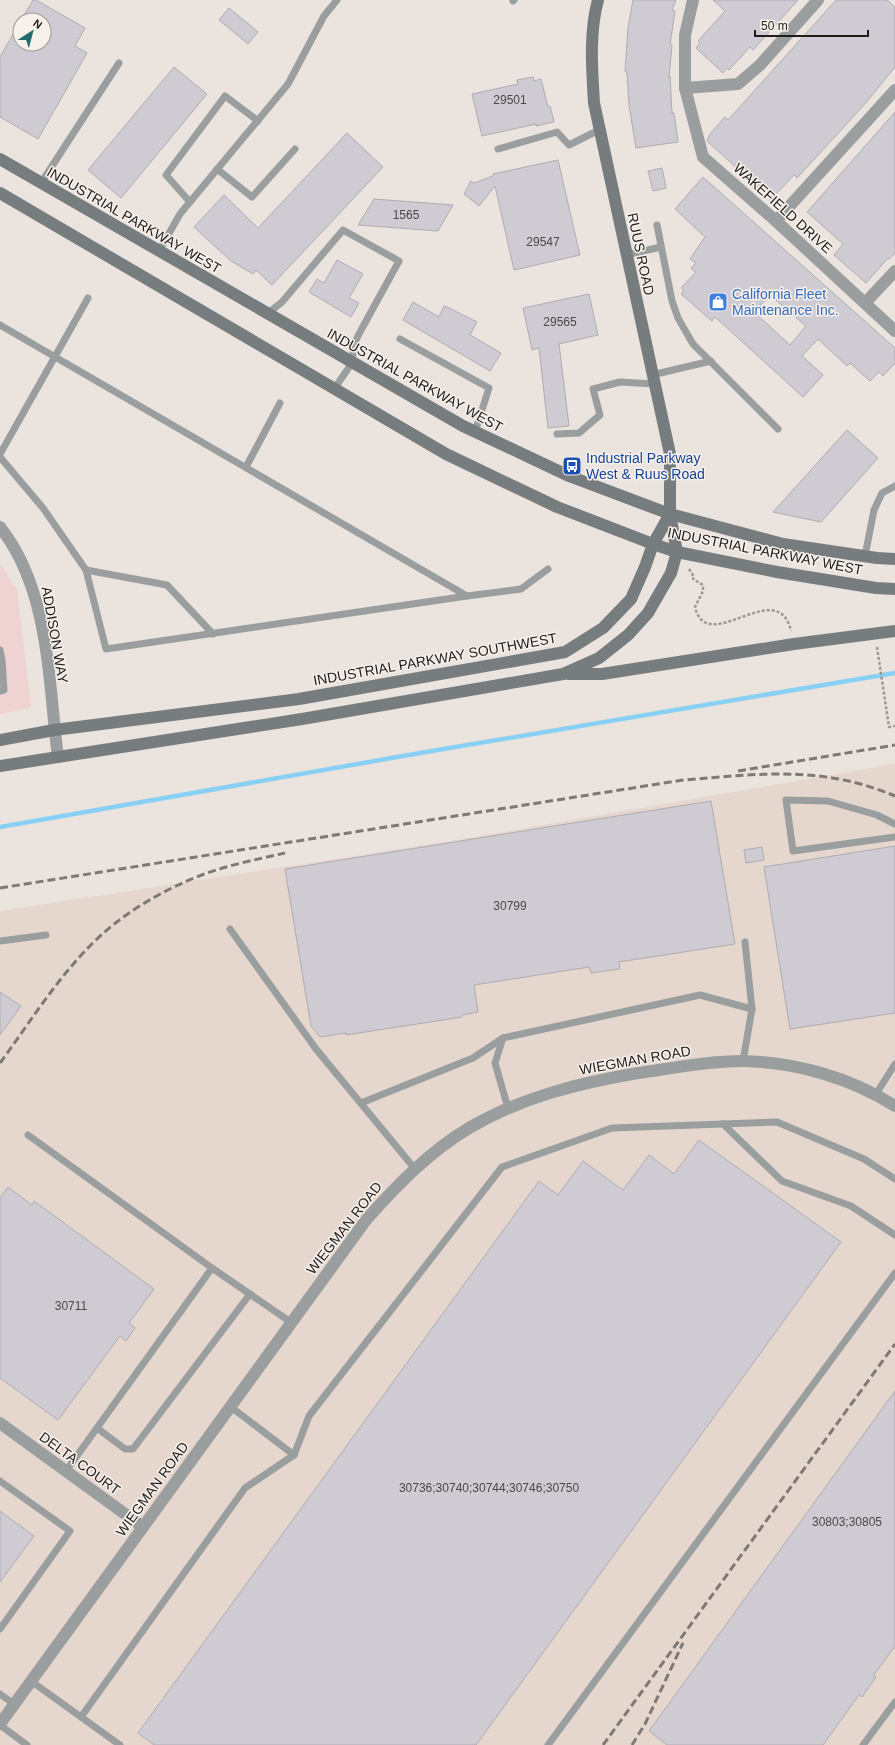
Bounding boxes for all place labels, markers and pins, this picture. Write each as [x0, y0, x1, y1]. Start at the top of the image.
place label: California Fleet Maintenance Inc. [732, 286, 839, 318]
shop icon: California Fleet Maintenance Inc. [707, 291, 729, 313]
place label: Industrial Parkway West & Ruus Road [586, 450, 705, 482]
bus stop icon: Industrial Parkway West & Ruus Road [561, 455, 583, 477]

